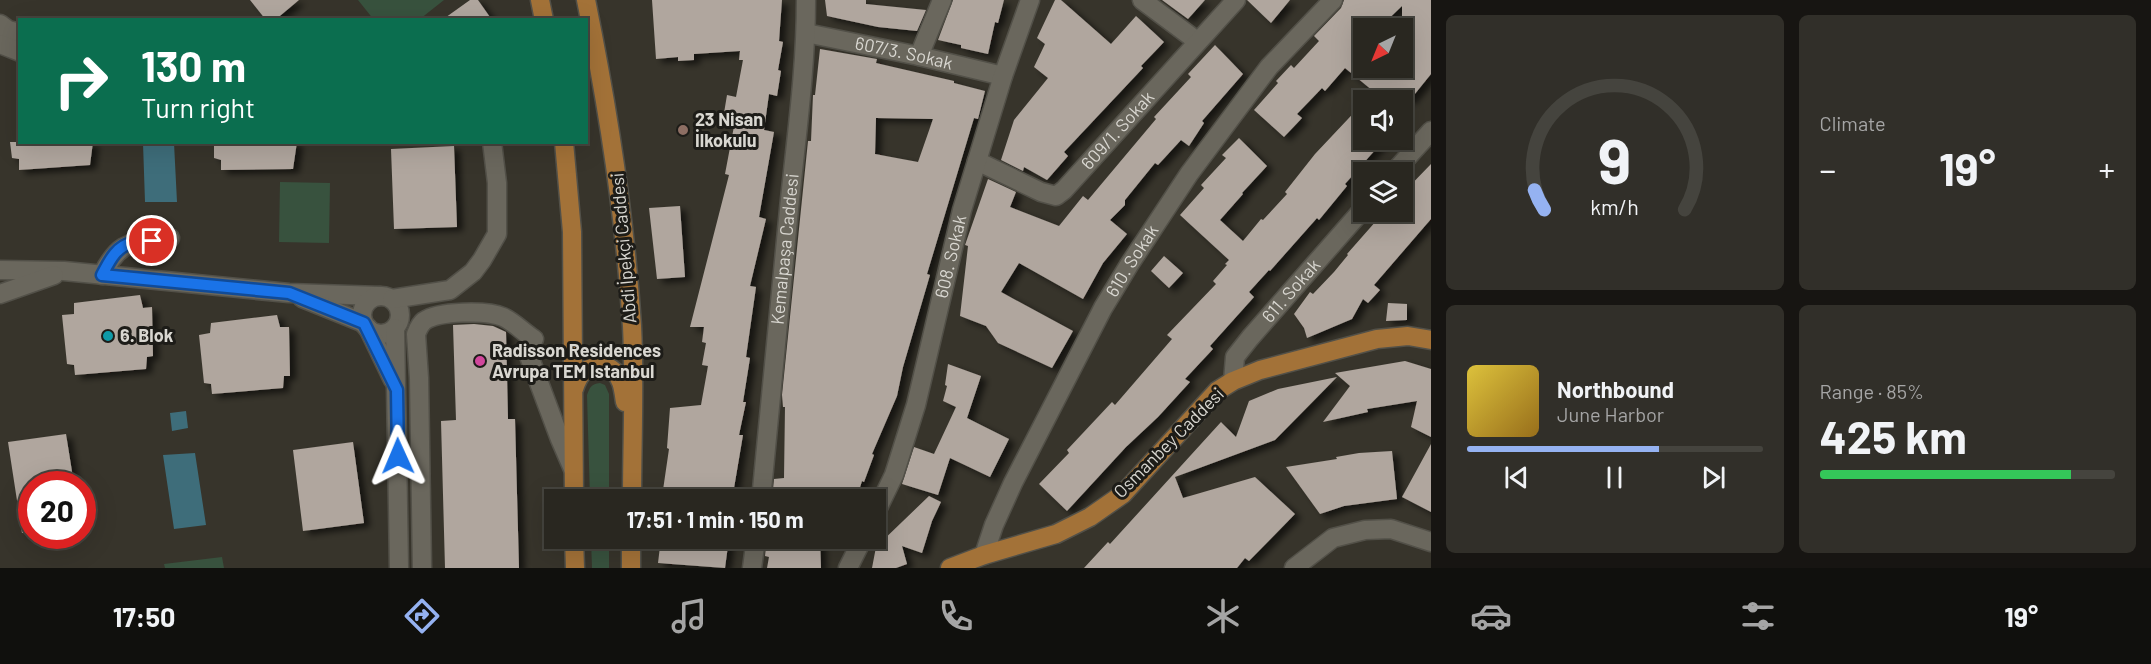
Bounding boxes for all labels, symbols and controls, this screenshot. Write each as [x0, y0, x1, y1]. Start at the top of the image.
north arrow [1353, 18, 1413, 78]
map controls [1353, 18, 1413, 222]
street label: 607/3. Sokak [853, 31, 955, 74]
text: 130 m [141, 40, 246, 90]
icon: right [42, 42, 120, 120]
street label: 609/1. Sokak [1076, 86, 1158, 174]
button: sound [1353, 90, 1413, 150]
text: Turn right [141, 91, 255, 123]
place label: 23 Nisan İlkokulu [695, 108, 763, 151]
text: Climate [1820, 111, 1886, 135]
text: 9 [1598, 122, 1631, 196]
marker: 23 Nisan İlkokulu [676, 123, 690, 137]
text: 19° [1939, 141, 1996, 195]
text: − [1820, 149, 1836, 189]
text: + [2099, 149, 2115, 189]
button: layers [1353, 162, 1413, 222]
street label: Abdi İpekçi Caddesi [605, 172, 641, 324]
street label: Kemalpaşa Caddesi [766, 172, 803, 326]
text: km/h [1590, 194, 1639, 219]
street label: 608. Sokak [930, 213, 970, 300]
pin [126, 215, 177, 266]
street label: 610. Sokak [1100, 220, 1163, 301]
icon: arrive [135, 224, 168, 257]
street label: 611. Sokak [1257, 254, 1324, 327]
place label: 6. Blok [120, 324, 174, 346]
marker: 6. Blok [101, 329, 115, 343]
place label: Radisson Residences Avrupa TEM Istanbul [492, 339, 661, 382]
marker: Radisson Residences Avrupa TEM Istanbul [473, 354, 487, 368]
text: Northbound [1557, 376, 1674, 402]
text: Range · 85% [1820, 379, 1924, 403]
street label: Osmanbey Caddesi [1109, 383, 1228, 502]
text: June Harbor [1557, 402, 1664, 426]
text: 425 km [1820, 409, 1967, 463]
position arrow [366, 424, 430, 488]
icon: previous [1500, 461, 1533, 494]
icon: pause [1598, 461, 1631, 494]
icon: next [1697, 461, 1730, 494]
speed limit sign: 20 [18, 471, 96, 549]
text: 17:51 · 1 min · 150 m [626, 506, 804, 532]
icon: directions [401, 595, 443, 637]
icon: music [668, 595, 710, 637]
icon: phone [935, 595, 977, 637]
icon: climate [1202, 595, 1244, 637]
icon: car [1470, 595, 1512, 637]
icon: filters [1737, 595, 1779, 637]
text: 17:50 [113, 600, 175, 632]
text: 19° [2004, 600, 2038, 632]

